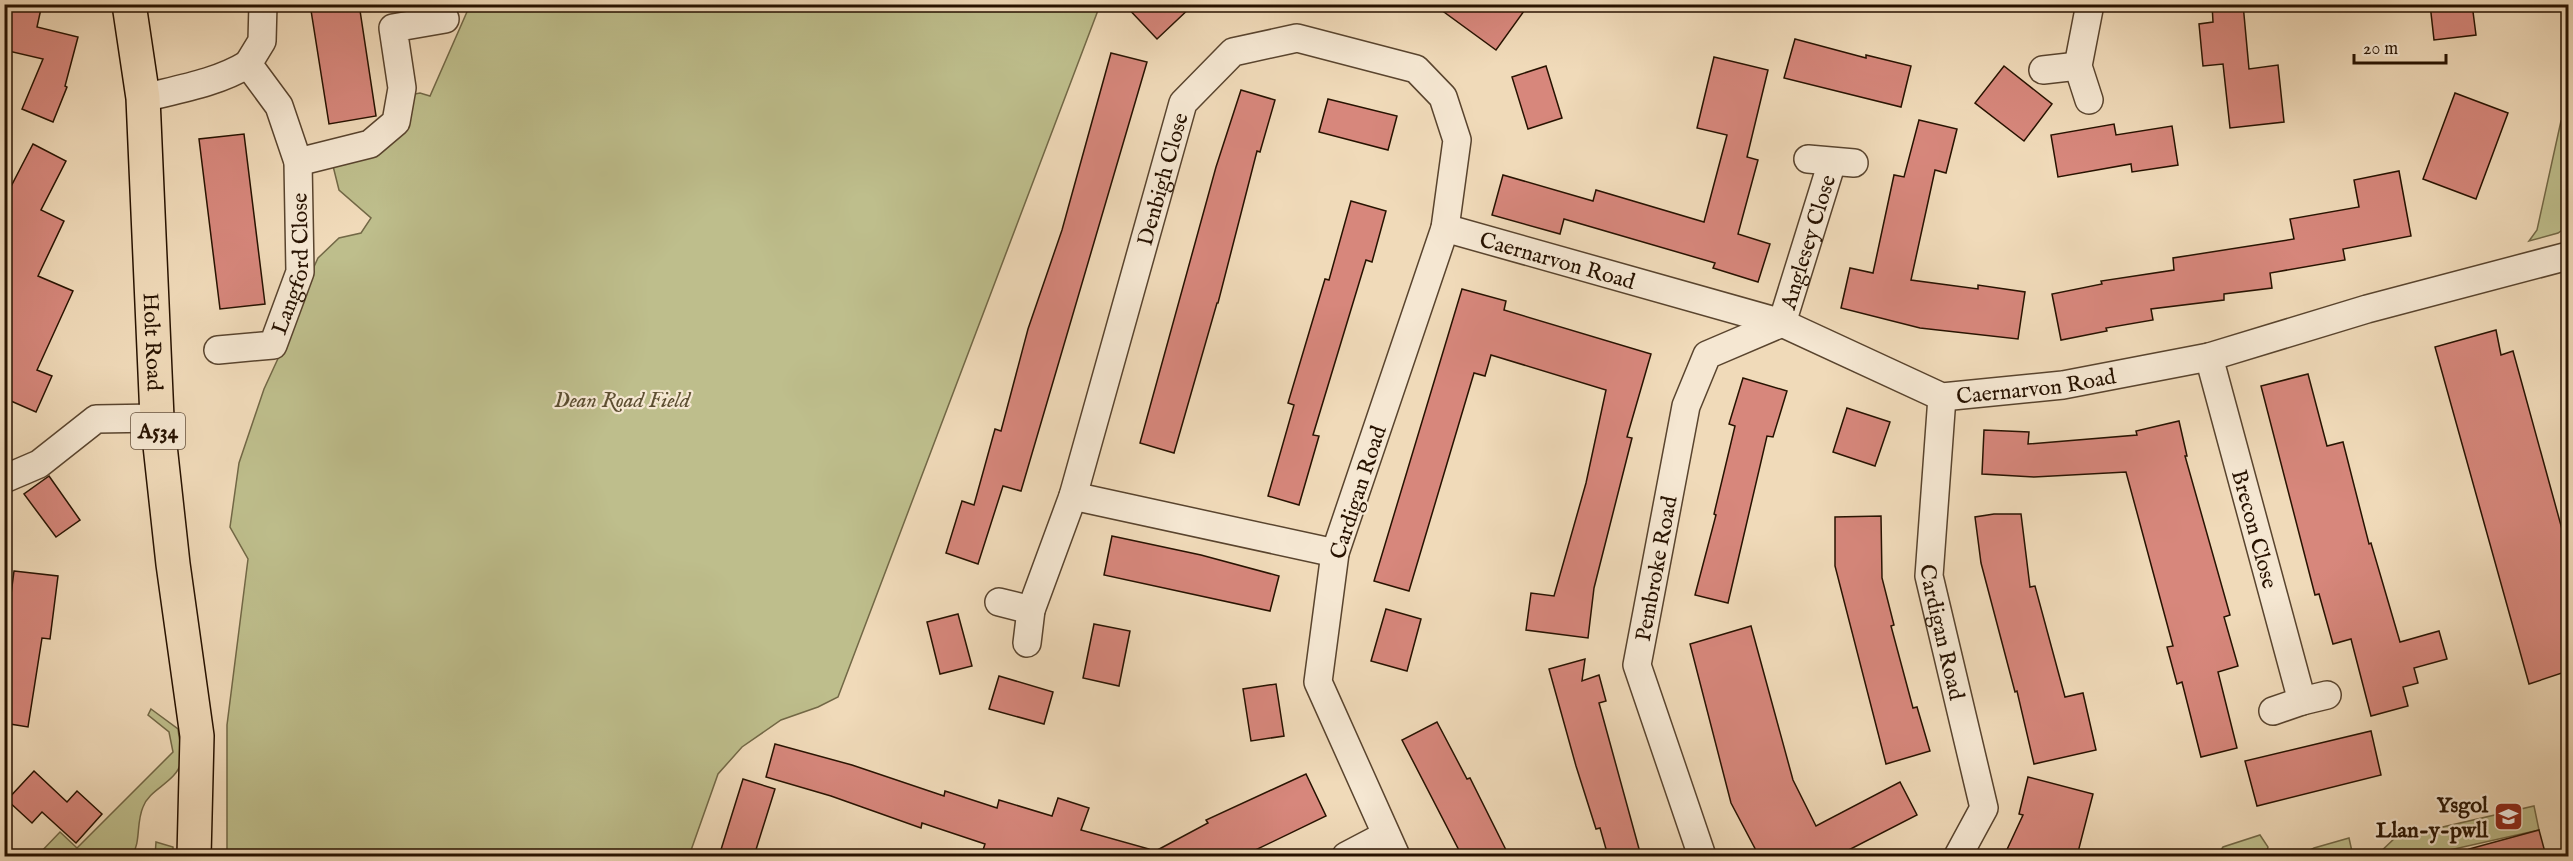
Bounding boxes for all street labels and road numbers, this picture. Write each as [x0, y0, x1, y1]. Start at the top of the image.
street label: Denbigh Close [1132, 110, 1196, 249]
street label: Anglesey Close [1775, 172, 1843, 314]
street label: Langford Close [266, 193, 316, 339]
street label: Caernarvon Road [1476, 226, 1638, 297]
street label: Holt Road [136, 292, 168, 392]
street label: Caernarvon Road [1955, 363, 2119, 412]
road number: A534 [131, 413, 185, 449]
street label: Cardigan Road [1324, 422, 1394, 563]
street label: Brecon Close [2224, 467, 2283, 592]
street label: Pembroke Road [1630, 494, 1685, 644]
street label: Cardigan Road [1913, 563, 1970, 703]

